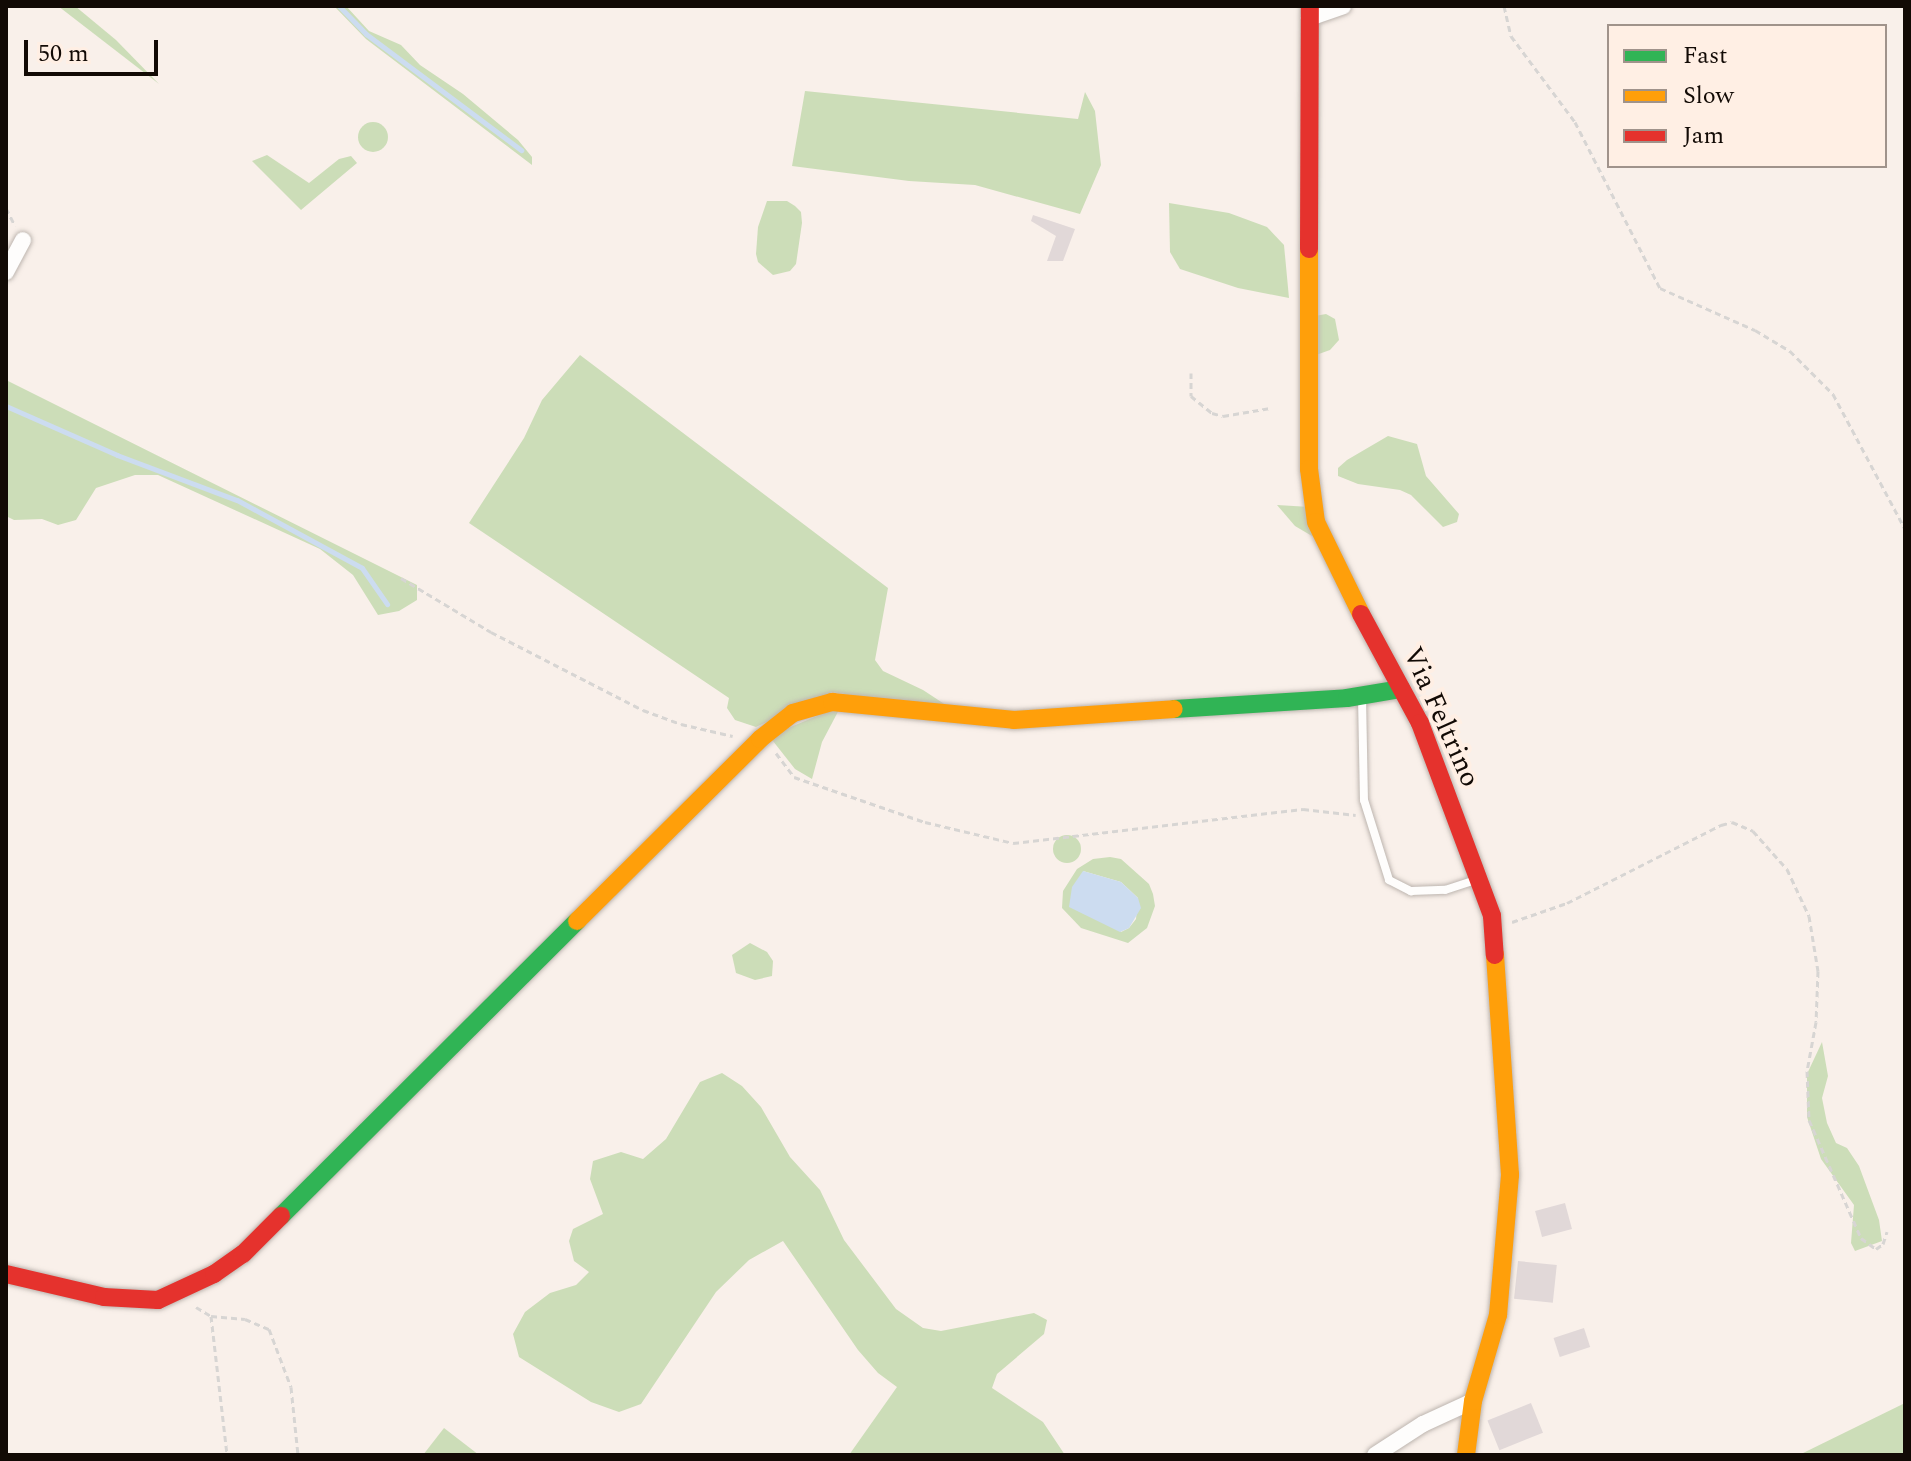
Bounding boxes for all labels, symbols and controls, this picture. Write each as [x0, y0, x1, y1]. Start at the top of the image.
scale bar [28, 24, 162, 74]
legend [1607, 24, 1887, 168]
text: 50 m [38, 36, 89, 72]
text: Fast [1683, 38, 1728, 74]
text: Slow [1683, 78, 1734, 114]
text: Jam [1683, 118, 1724, 154]
street label: Via Feltrino [1395, 642, 1487, 792]

